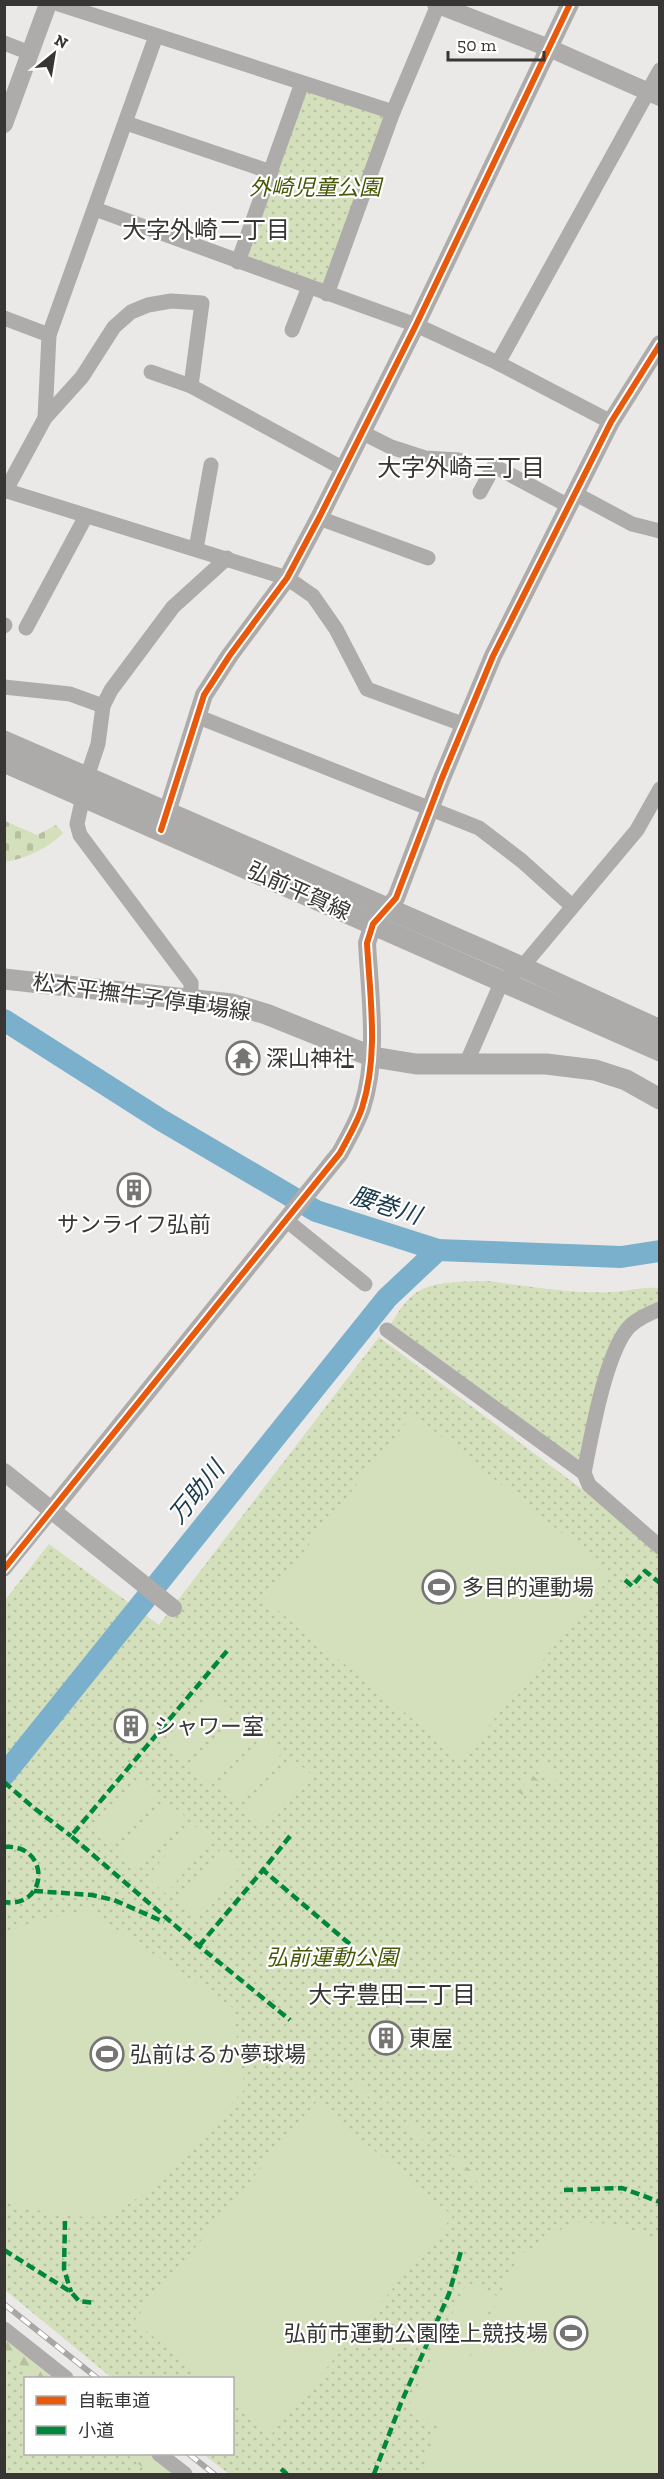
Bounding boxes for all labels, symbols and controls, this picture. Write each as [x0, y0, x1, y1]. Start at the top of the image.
north arrow [24, 24, 84, 84]
scale bar [448, 24, 544, 62]
text: N [51, 30, 71, 53]
text: 50 m [457, 34, 497, 56]
park label: 外崎児童公園 [249, 174, 384, 201]
district label: 大字外崎二丁目 [122, 215, 290, 244]
district label: 大字外崎三丁目 [377, 453, 545, 482]
street label: 弘前平賀線 [243, 856, 355, 926]
street label: 松木平撫牛子停車場線 [31, 968, 253, 1026]
temple icon: 深山神社 [225, 1040, 261, 1076]
place label: 深山神社 [266, 1045, 354, 1072]
building icon: サンライフ弘前 [116, 1172, 152, 1208]
water label: 腰巻川 [347, 1180, 428, 1231]
place label: サンライフ弘前 [57, 1211, 211, 1238]
water label: 万助川 [162, 1453, 232, 1529]
sports icon: 多目的運動場 [421, 1569, 457, 1605]
place label: 多目的運動場 [462, 1574, 594, 1601]
building icon: シャワー室 [113, 1708, 149, 1744]
place label: シャワー室 [154, 1713, 264, 1740]
park label: 弘前運動公園 [266, 1944, 401, 1971]
district label: 大字豊田二丁目 [308, 1980, 476, 2009]
building icon: 東屋 [368, 2020, 404, 2056]
place label: 東屋 [409, 2025, 453, 2052]
sports icon: 弘前はるか夢球場 [89, 2036, 125, 2072]
place label: 弘前はるか夢球場 [130, 2041, 306, 2068]
sports icon: 弘前市運動公園陸上競技場 [553, 2315, 589, 2351]
place label: 弘前市運動公園陸上競技場 [284, 2320, 548, 2347]
legend [24, 2377, 234, 2455]
text: 自転車道 [78, 2390, 150, 2412]
text: 小道 [78, 2420, 114, 2442]

